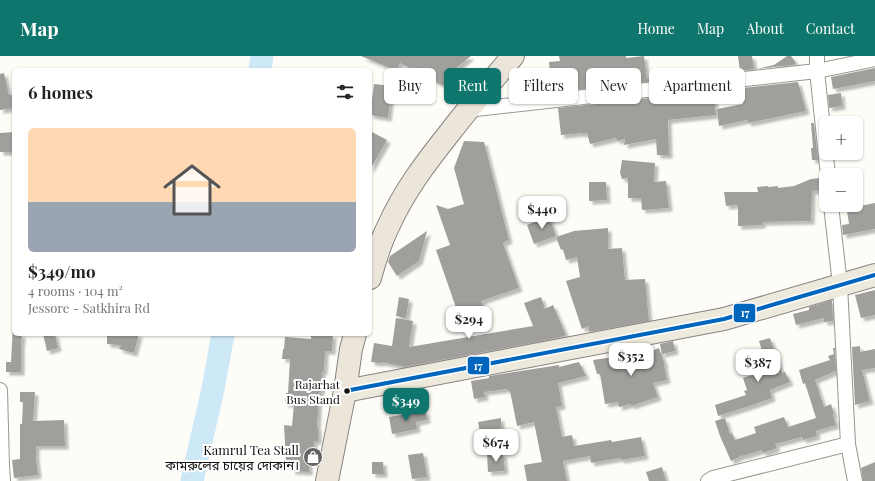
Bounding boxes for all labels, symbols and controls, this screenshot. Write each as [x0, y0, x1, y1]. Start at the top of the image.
text: Map [20, 15, 59, 41]
text: Home [637, 19, 675, 38]
text: Map [697, 19, 724, 38]
text: About [746, 19, 784, 38]
text: Contact [806, 19, 855, 38]
chip: Buy [384, 68, 436, 104]
chip: Rent [444, 68, 501, 104]
chip: Filters [509, 68, 578, 104]
chip: New [586, 68, 641, 104]
chip: Apartment [649, 68, 745, 104]
text: 6 homes [28, 81, 93, 103]
icon: filters [334, 81, 356, 103]
map controls [819, 116, 863, 212]
button: + [819, 116, 863, 160]
icon: home [156, 154, 228, 226]
button: − [819, 168, 863, 212]
pin: $440 [518, 196, 566, 230]
text: $440 [527, 200, 557, 217]
text: $349/mo [28, 260, 96, 282]
text: 4 rooms · 104 m² [28, 282, 123, 299]
text: Jessore - Satkhira Rd [28, 299, 150, 316]
line badge: 17 [733, 303, 756, 323]
text: 17 [740, 305, 750, 320]
pin: $294 [445, 306, 493, 340]
text: $294 [455, 310, 483, 327]
pin: $352 [607, 343, 655, 377]
text: $352 [618, 347, 644, 364]
pin: $387 [734, 349, 782, 383]
text: $387 [745, 353, 771, 370]
line badge: 17 [467, 356, 490, 375]
text: 17 [473, 358, 483, 373]
place label: Rajarhat Bus Stand [286, 376, 341, 407]
marker: Rajarhat Bus Stand [342, 386, 352, 396]
pin: $349 [382, 388, 430, 422]
text: $349 [392, 392, 420, 409]
pin: $674 [472, 429, 520, 463]
text: $674 [483, 433, 509, 450]
place label: Kamrul Tea Stall কামরুলের চায়ের দোকান। [164, 441, 299, 473]
shop icon: Kamrul Tea Stall কামরুলের চায়ের দোকান। [302, 446, 324, 468]

